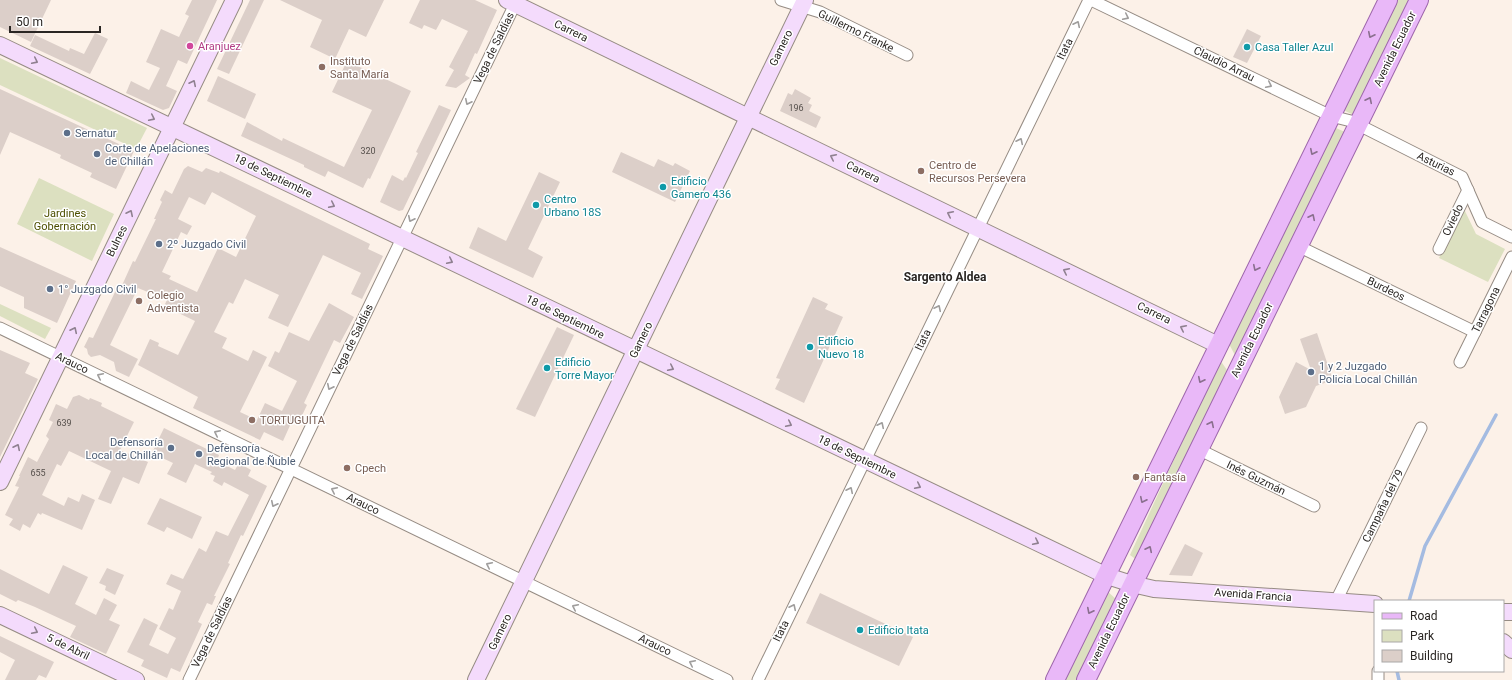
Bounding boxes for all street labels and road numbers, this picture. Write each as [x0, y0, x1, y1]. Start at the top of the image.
street label: Guillermo Franke [816, 7, 896, 55]
street label: Avenida Ecuador [1371, 9, 1419, 89]
street label: Vega de Saldías [471, 10, 517, 86]
street label: Carrera [552, 17, 590, 45]
street label: Gamero [767, 28, 795, 68]
street label: Itata [1054, 36, 1076, 62]
street label: Claudio Arrau [1191, 44, 1257, 84]
street label: Asturias [1415, 149, 1457, 179]
street label: 18 de Septiembre [232, 151, 315, 201]
street label: Carrera [844, 158, 882, 186]
street label: Oviedo [1440, 202, 1466, 238]
street label: Bulnes [104, 223, 130, 259]
street label: Burdeos [1365, 274, 1407, 304]
street label: Tarragona [1469, 285, 1503, 335]
street label: 18 de Septiembre [524, 292, 607, 342]
street label: Carrera [1135, 299, 1173, 327]
street label: Avenida Ecuador [1228, 300, 1276, 380]
street label: Vega de Saldías [330, 302, 376, 378]
street label: Gamero [627, 320, 655, 360]
street label: Itata [912, 327, 934, 353]
street label: Arauco [54, 350, 90, 376]
street label: 18 de Septiembre [816, 432, 899, 482]
street label: Inés Guzmán [1224, 458, 1288, 498]
street label: Campaña del 79 [1360, 467, 1406, 545]
street label: Arauco [345, 491, 381, 517]
street label: Avenida Francia [1214, 586, 1292, 604]
street label: Avenida Ecuador [1085, 591, 1133, 671]
street label: Vega de Saldías [189, 594, 235, 670]
street label: Gamero [486, 612, 514, 652]
street label: Itata [770, 618, 792, 644]
street label: 5 de Abril [44, 631, 92, 663]
street label: Arauco [637, 632, 673, 658]

